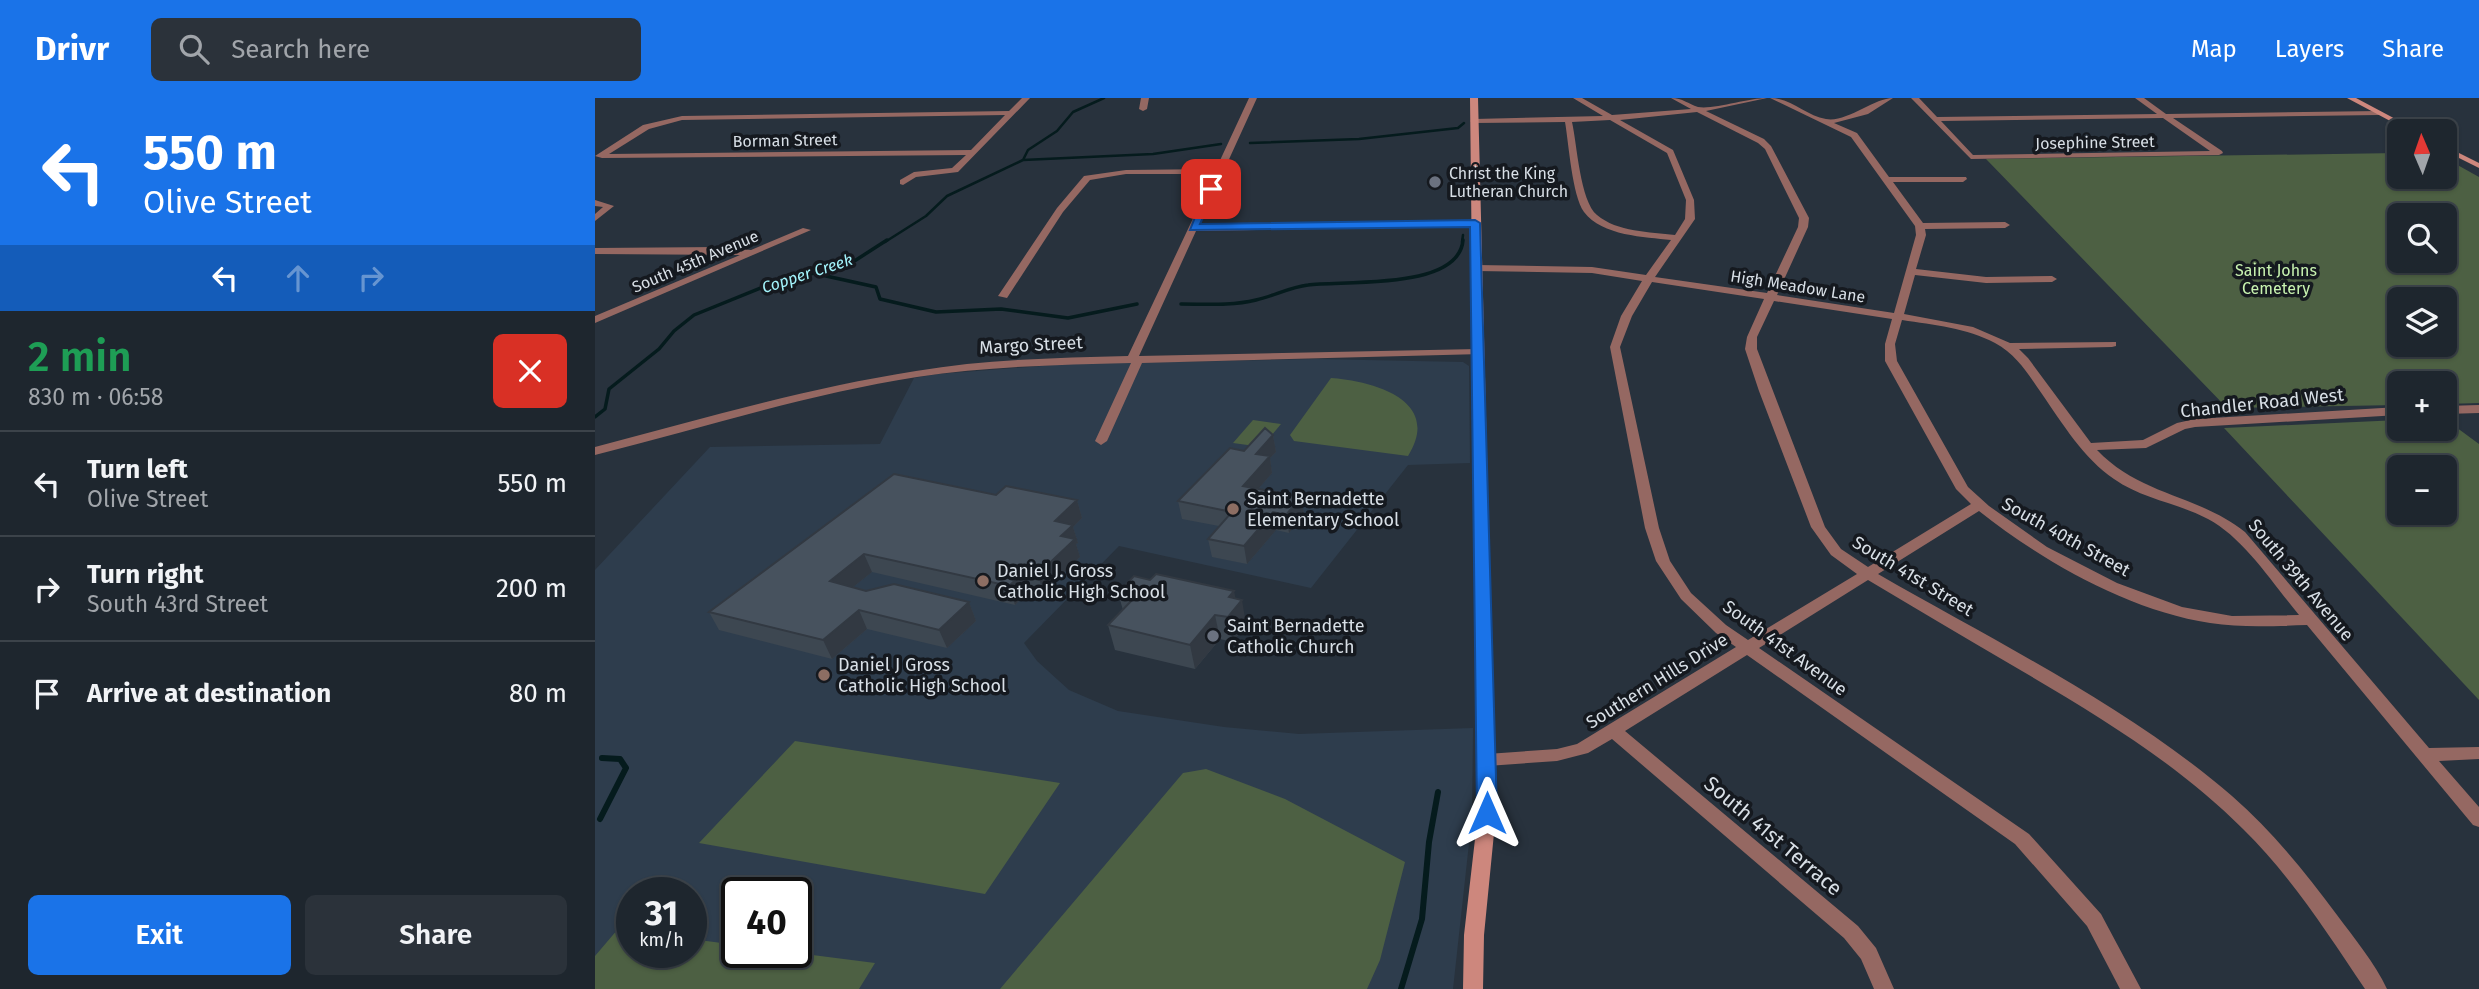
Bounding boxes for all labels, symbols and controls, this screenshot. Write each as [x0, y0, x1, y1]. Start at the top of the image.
search box [151, 18, 641, 81]
text: Drivr [35, 29, 109, 69]
icon: search [175, 30, 213, 68]
text: Search here [231, 34, 370, 65]
text: Map [2191, 35, 2237, 63]
text: Layers [2275, 35, 2344, 63]
text: Share [2382, 35, 2444, 63]
north arrow [2387, 119, 2457, 189]
map controls [2387, 119, 2457, 525]
text: 550 m [143, 123, 277, 182]
icon: left [28, 126, 119, 217]
street label: Borman Street [732, 130, 838, 151]
street label: Josephine Street [2035, 132, 2155, 153]
pin [1181, 159, 1241, 219]
place label: Christ the King Lutheran Church [1449, 164, 1568, 201]
icon: arrive [1192, 170, 1230, 208]
marker: Christ the King Lutheran Church [1427, 174, 1443, 190]
text: Olive Street [143, 183, 312, 221]
button: search [2387, 203, 2457, 273]
street label: South 45th Avenue [629, 226, 761, 297]
water label: Copper Creek [759, 250, 855, 297]
icon: left [206, 259, 244, 297]
icon: ahead [279, 259, 317, 297]
icon: right [352, 259, 390, 297]
park label: Saint Johns Cemetery [2235, 261, 2317, 298]
street label: High Meadow Lane [1729, 266, 1867, 307]
button: layers [2387, 287, 2457, 357]
street label: Margo Street [979, 331, 1084, 359]
text: 2 min [28, 332, 132, 382]
button: close [493, 334, 567, 408]
button: + [2387, 371, 2457, 441]
text: 830 m · 06:58 [28, 383, 163, 411]
street label: Chandler Road West [2179, 383, 2345, 423]
text: Turn left [87, 454, 188, 485]
button: − [2387, 455, 2457, 525]
icon: left [28, 465, 66, 503]
text: 550 m [497, 468, 567, 499]
text: Olive Street [87, 485, 208, 513]
place label: Saint Bernadette Elementary School [1247, 488, 1399, 531]
street label: South 40th Street [1998, 493, 2134, 581]
marker: Saint Bernadette Elementary School [1225, 501, 1241, 517]
street label: South 39th Avenue [2244, 515, 2358, 645]
street label: South 41st Street [1848, 531, 1978, 621]
text: Turn right [87, 559, 204, 590]
place label: Daniel J. Gross Catholic High School [997, 560, 1165, 603]
icon: right [28, 570, 66, 608]
text: 200 m [496, 573, 567, 604]
marker: Daniel J. Gross Catholic High School [975, 573, 991, 589]
text: South 43rd Street [87, 590, 268, 618]
street label: South 41st Avenue [1719, 595, 1851, 701]
place label: Saint Bernadette Catholic Church [1227, 615, 1365, 658]
marker: Saint Bernadette Catholic Church [1205, 628, 1221, 644]
street label: Southern Hills Drive [1582, 628, 1732, 734]
place label: Daniel J Gross Catholic High School [838, 654, 1006, 697]
marker: Daniel J Gross Catholic High School [816, 667, 832, 683]
icon: arrive [28, 675, 66, 713]
text: Arrive at destination [87, 678, 331, 709]
text: 80 m [509, 678, 567, 709]
street label: South 41st Terrace [1699, 771, 1847, 901]
position arrow [1450, 776, 1524, 850]
speed limit sign: 40 [721, 877, 812, 968]
text: 31 [645, 892, 678, 934]
button: Exit [28, 895, 291, 975]
button: Share [305, 895, 567, 975]
text: km/h [639, 929, 684, 951]

